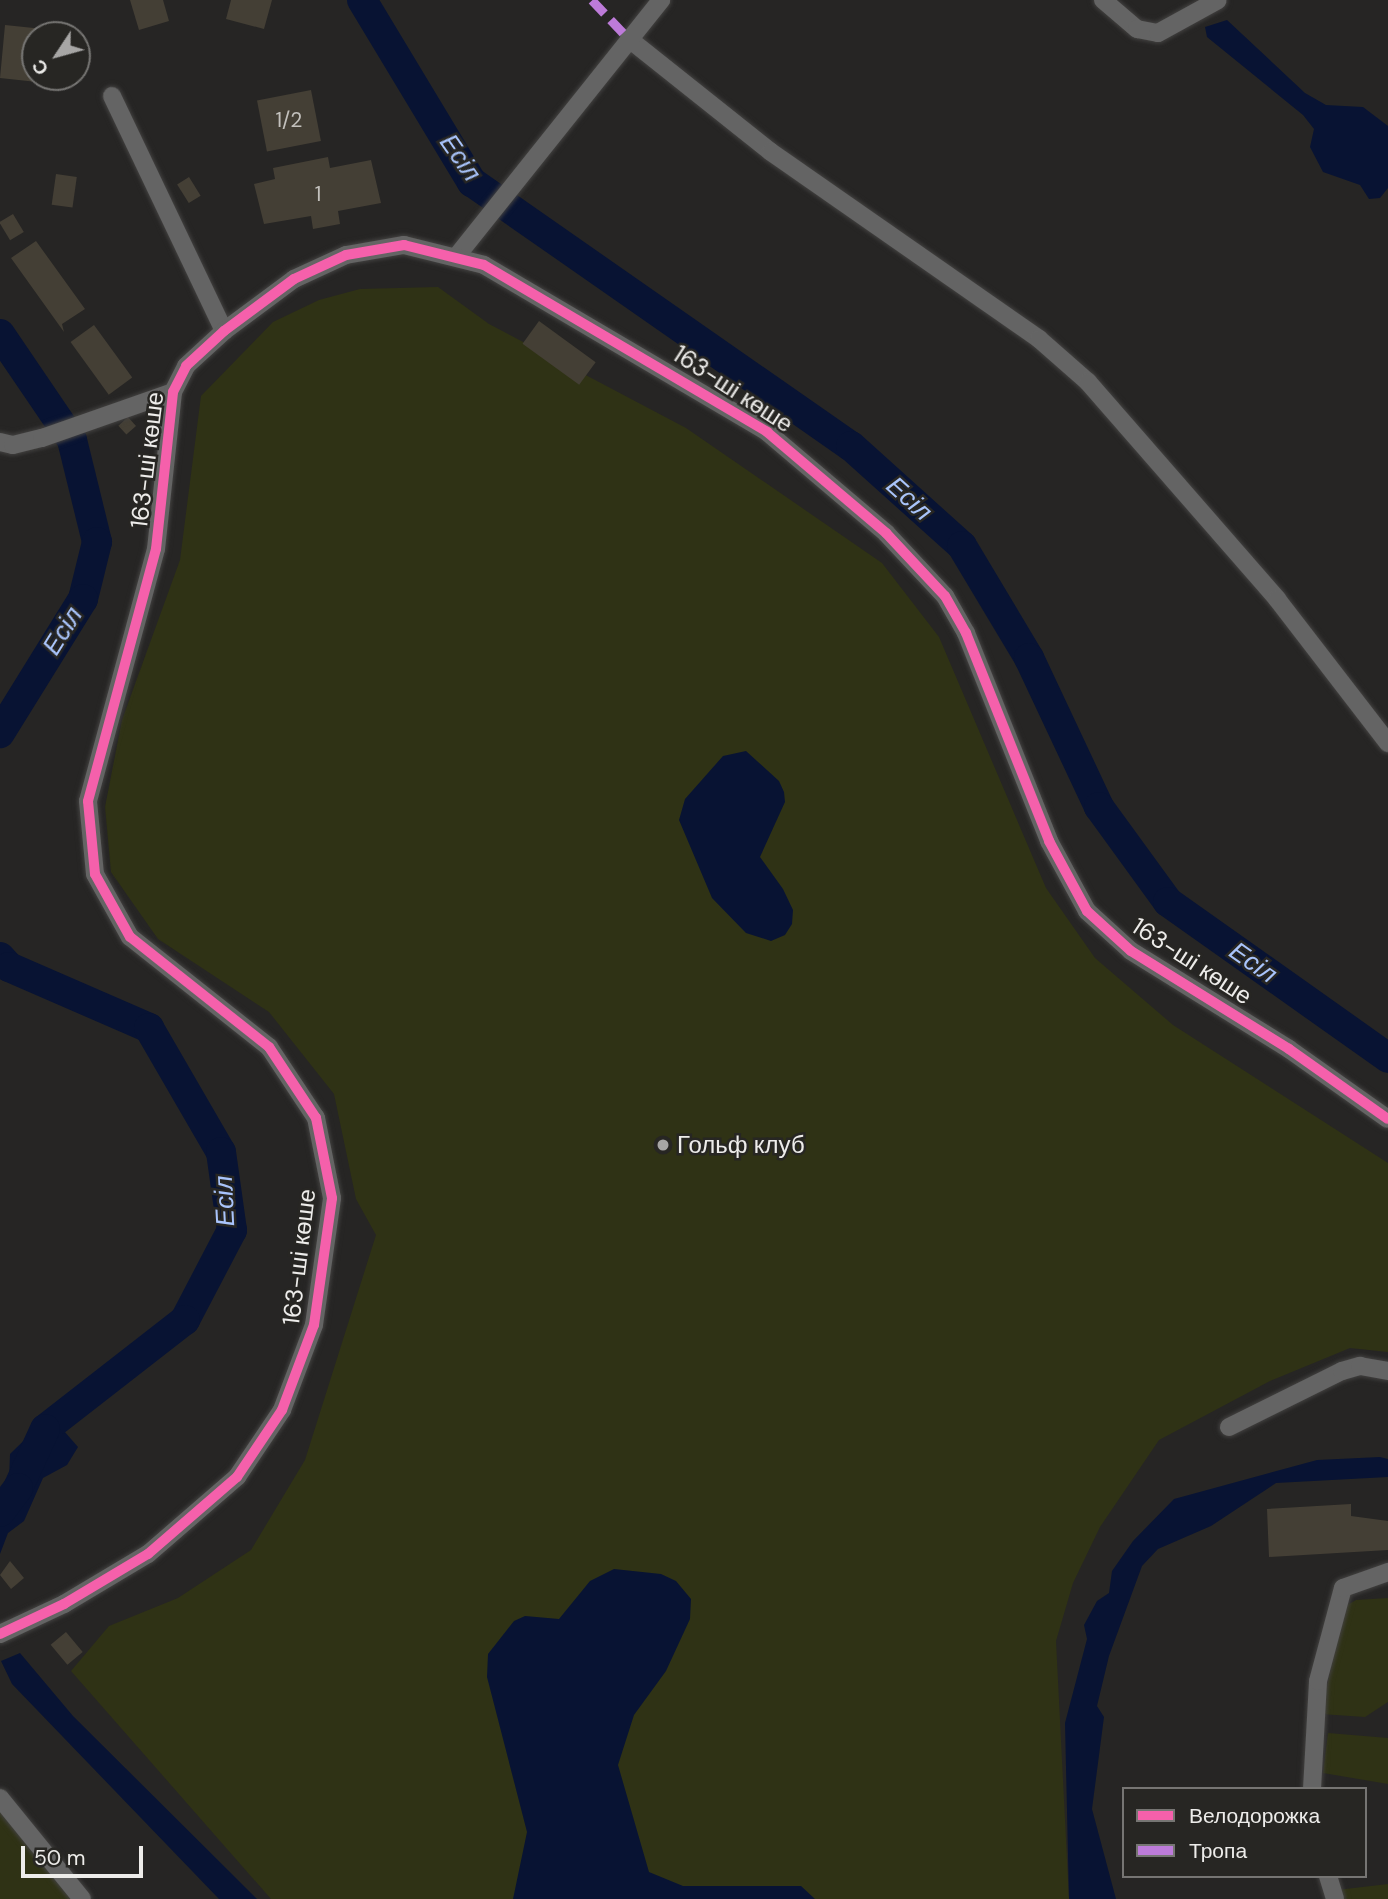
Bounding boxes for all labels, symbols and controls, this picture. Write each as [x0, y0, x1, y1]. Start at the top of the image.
north arrow [21, 21, 91, 91]
text: С [26, 55, 54, 80]
house number: 1/2 [276, 107, 302, 133]
water label: Есіл [433, 128, 487, 188]
house number: 1 [315, 181, 321, 207]
street label: 163-ші көше [668, 340, 798, 438]
street label: 163-ші көше [124, 390, 170, 530]
water label: Есіл [880, 470, 938, 528]
water label: Есіл [36, 601, 90, 661]
street label: 163-ші көше [1127, 912, 1257, 1010]
water label: Есіл [1223, 936, 1283, 990]
place label: Гольф клуб [677, 1131, 805, 1159]
marker: Гольф клуб [655, 1137, 671, 1153]
water label: Есіл [208, 1175, 242, 1227]
street label: 163-ші көше [276, 1187, 322, 1327]
legend [1122, 1787, 1367, 1878]
text: Велодорожка [1189, 1802, 1320, 1830]
scale bar [24, 1832, 147, 1876]
text: Тропа [1189, 1837, 1247, 1865]
text: 50 m [34, 1844, 85, 1872]

